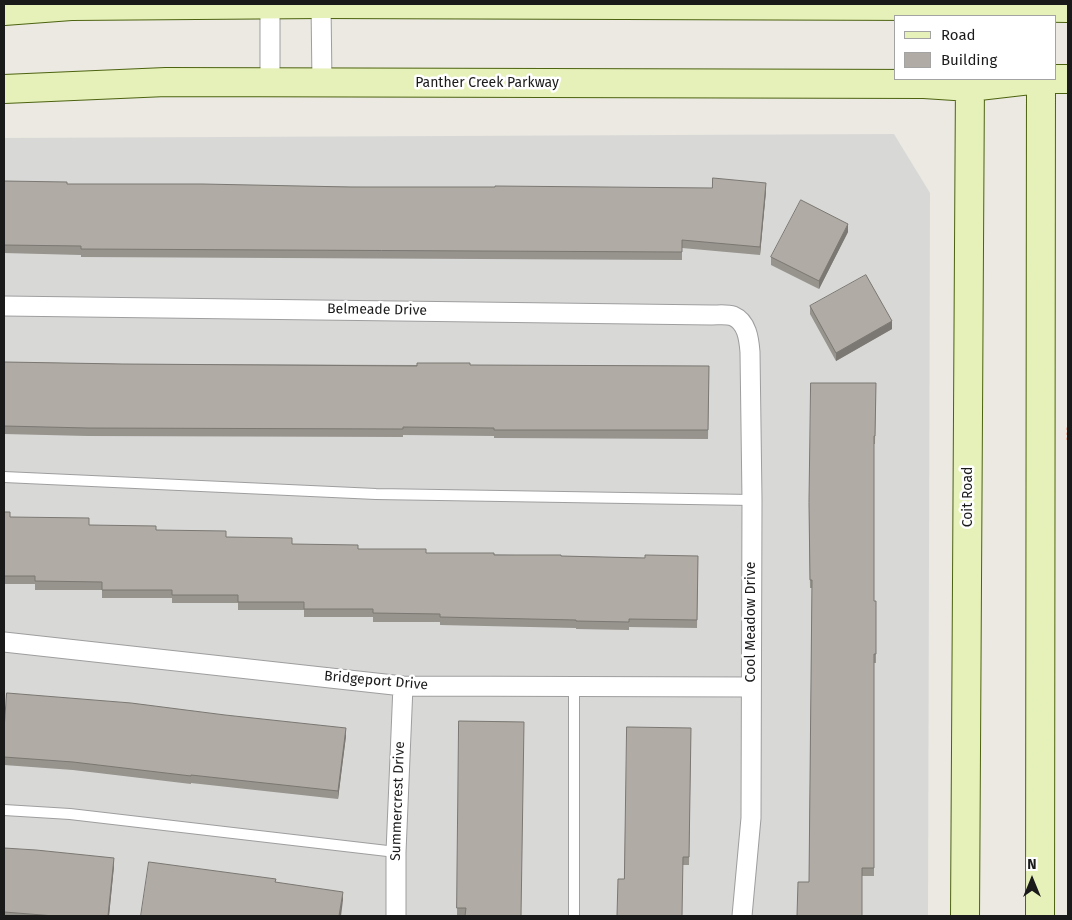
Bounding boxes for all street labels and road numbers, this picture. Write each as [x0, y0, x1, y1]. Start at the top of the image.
street label: Panther Creek Parkway [415, 75, 559, 91]
street label: Belmeade Drive [327, 301, 427, 319]
street label: Coit Road [960, 467, 976, 527]
street label: Cool Meadow Drive [743, 562, 759, 682]
street label: Bridgeport Drive [323, 668, 429, 694]
street label: Summercrest Drive [388, 741, 408, 861]

